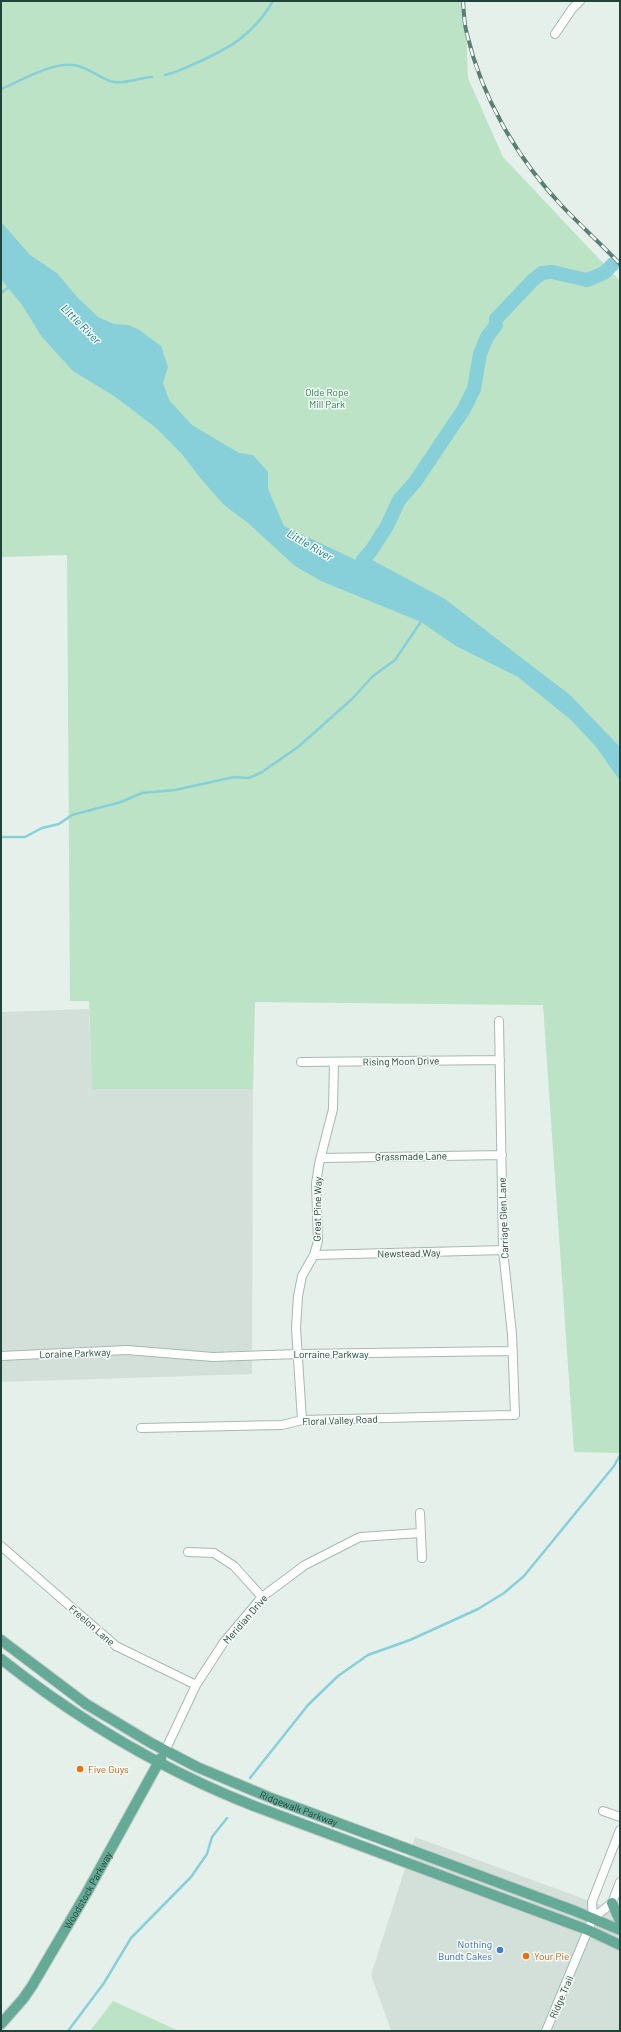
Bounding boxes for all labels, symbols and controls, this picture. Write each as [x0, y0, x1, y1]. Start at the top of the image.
water label: Little River [59, 301, 105, 347]
park label: Olde Rope Mill Park [305, 386, 349, 410]
water label: Little River [285, 526, 336, 563]
street label: Rising Moon Drive [363, 1054, 439, 1068]
street label: Grassmade Lane [375, 1149, 447, 1163]
street label: Great Pine Way [310, 1176, 324, 1241]
street label: Carriage Glen Lane [496, 1177, 510, 1259]
street label: Newstead Way [377, 1246, 441, 1260]
street label: Loraine Parkway [39, 1346, 111, 1360]
street label: Lorraine Parkway [293, 1348, 369, 1360]
street label: Floral Valley Road [302, 1413, 378, 1427]
street label: Meridian Drive [220, 1592, 270, 1646]
street label: Freelon Lane [67, 1602, 117, 1648]
place label: Five Guys [88, 1763, 129, 1775]
marker: Five Guys [75, 1764, 85, 1774]
street label: Ridgewalk Parkway [258, 1788, 340, 1829]
street label: Woodstock Parkway [61, 1849, 115, 1931]
place label: Nothing Bundt Cakes [438, 1938, 492, 1962]
marker: Nothing Bundt Cakes [495, 1945, 505, 1955]
place label: Your Pie [534, 1950, 569, 1962]
marker: Your Pie [521, 1951, 531, 1961]
street label: Ridge Trail [547, 1974, 575, 2020]

